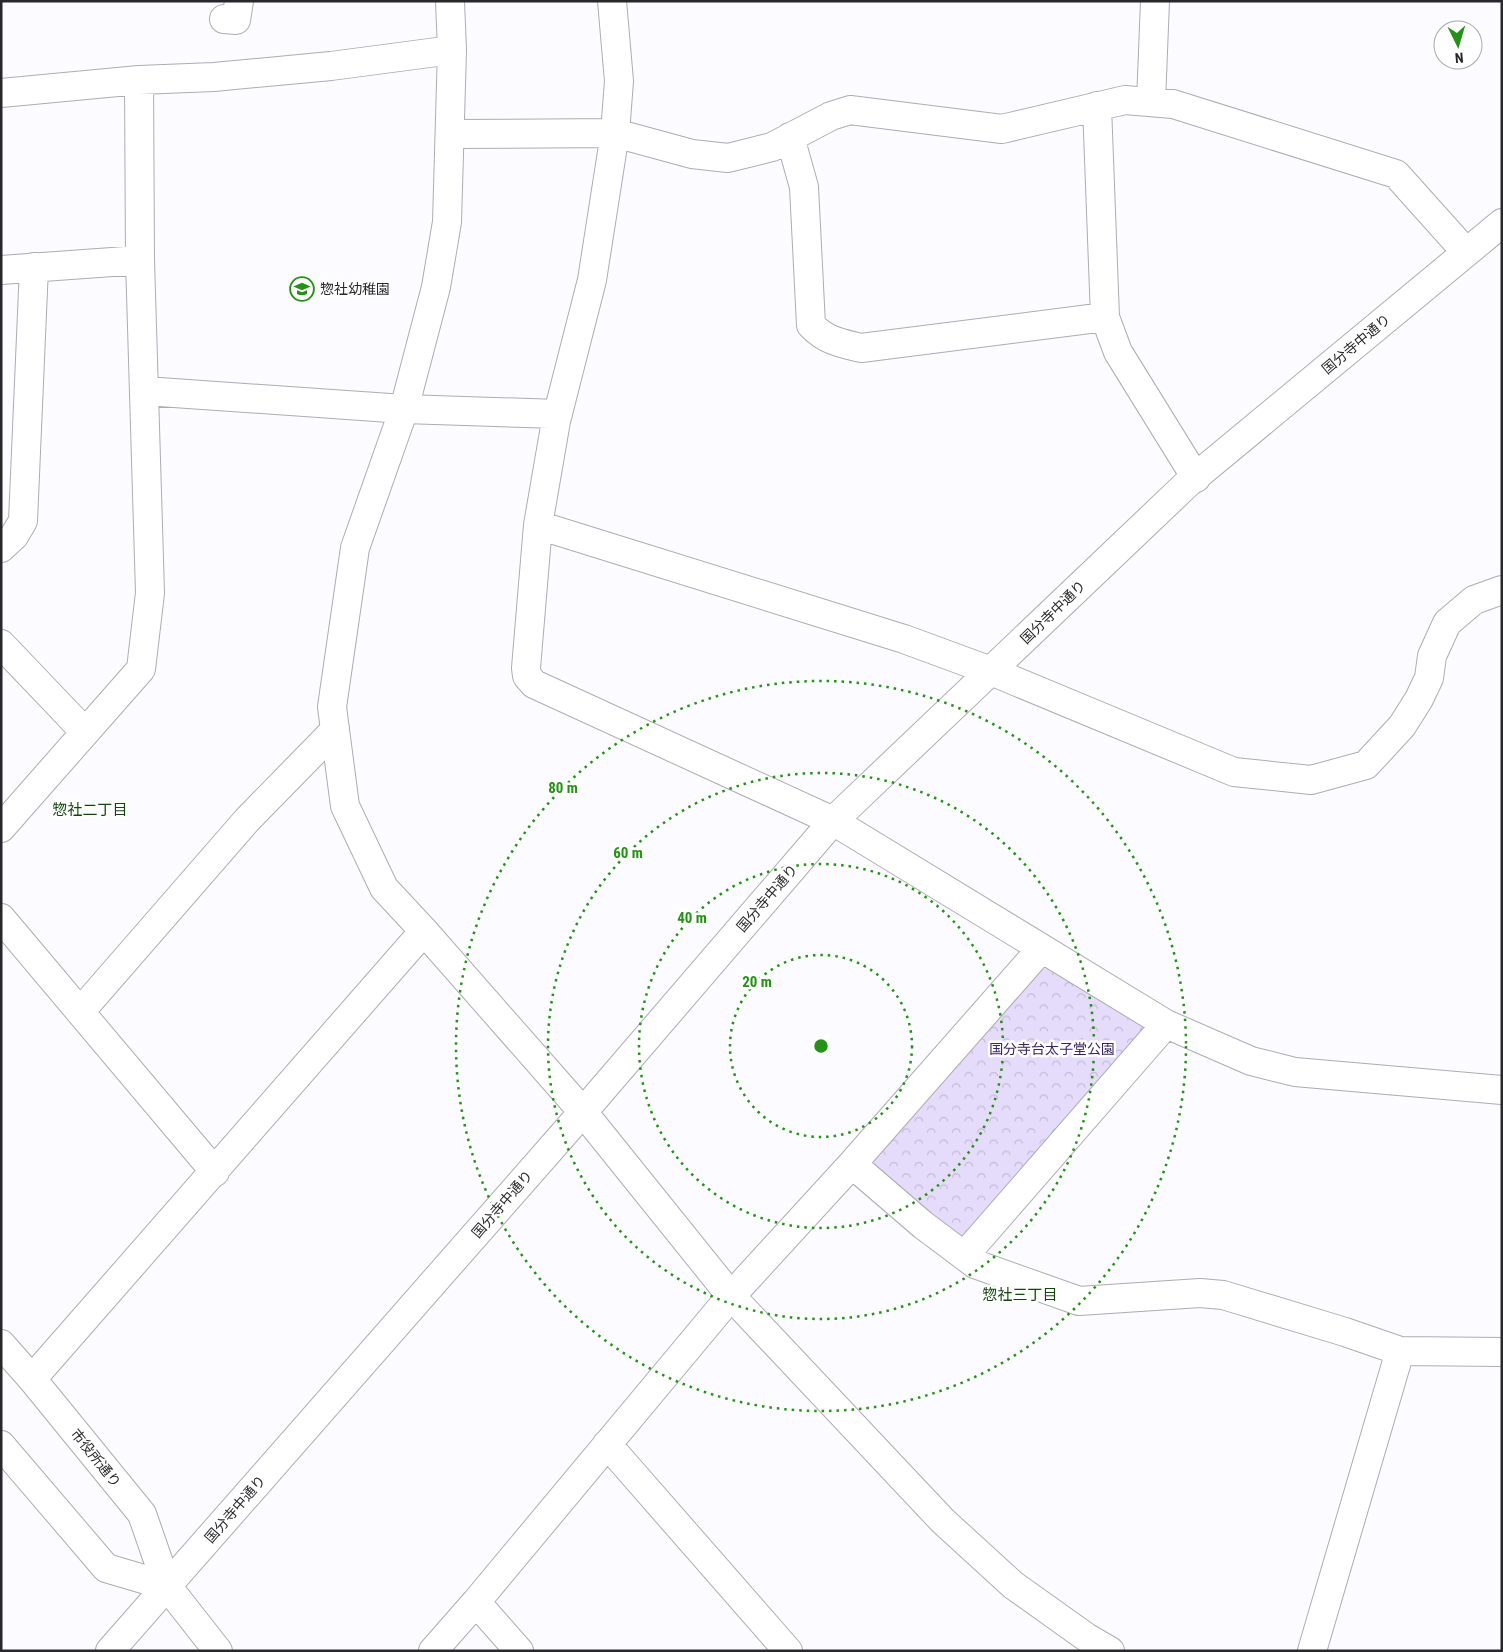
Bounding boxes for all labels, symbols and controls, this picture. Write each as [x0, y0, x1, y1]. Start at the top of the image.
north arrow [1433, 20, 1483, 70]
text: N [1454, 50, 1464, 66]
school or university icon: 惣社幼稚園 [289, 276, 315, 302]
place label: 惣社幼稚園 [320, 281, 390, 297]
street label: 国分寺中通り [1319, 311, 1393, 377]
street label: 国分寺中通り [1017, 577, 1089, 647]
text: 80 m [548, 779, 578, 797]
district label: 惣社二丁目 [52, 801, 128, 819]
text: 60 m [613, 844, 643, 862]
street label: 国分寺中通り [733, 861, 801, 935]
text: 40 m [677, 909, 707, 927]
text: 20 m [742, 973, 772, 991]
centre of rings [812, 1037, 830, 1055]
park label: 国分寺台太子堂公園 [989, 1041, 1115, 1057]
street label: 国分寺中通り [468, 1167, 536, 1241]
district label: 惣社三丁目 [982, 1286, 1058, 1304]
street label: 市役所通り [68, 1426, 124, 1490]
street label: 国分寺中通り [201, 1472, 269, 1546]

